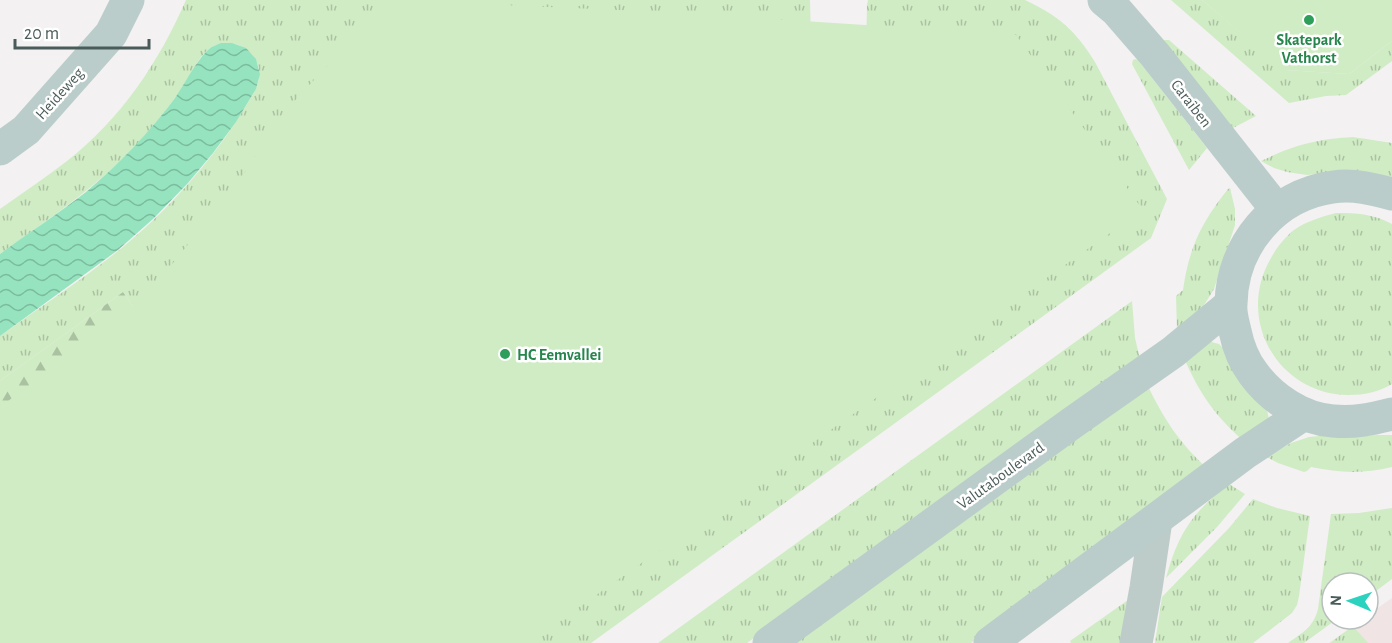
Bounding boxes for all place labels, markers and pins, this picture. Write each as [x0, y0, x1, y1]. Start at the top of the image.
marker: Skatepark Vathorst [1302, 13, 1316, 27]
place label: Skatepark Vathorst [1276, 32, 1342, 66]
marker: HC Eemvallei [498, 347, 512, 361]
place label: HC Eemvallei [517, 347, 602, 363]

